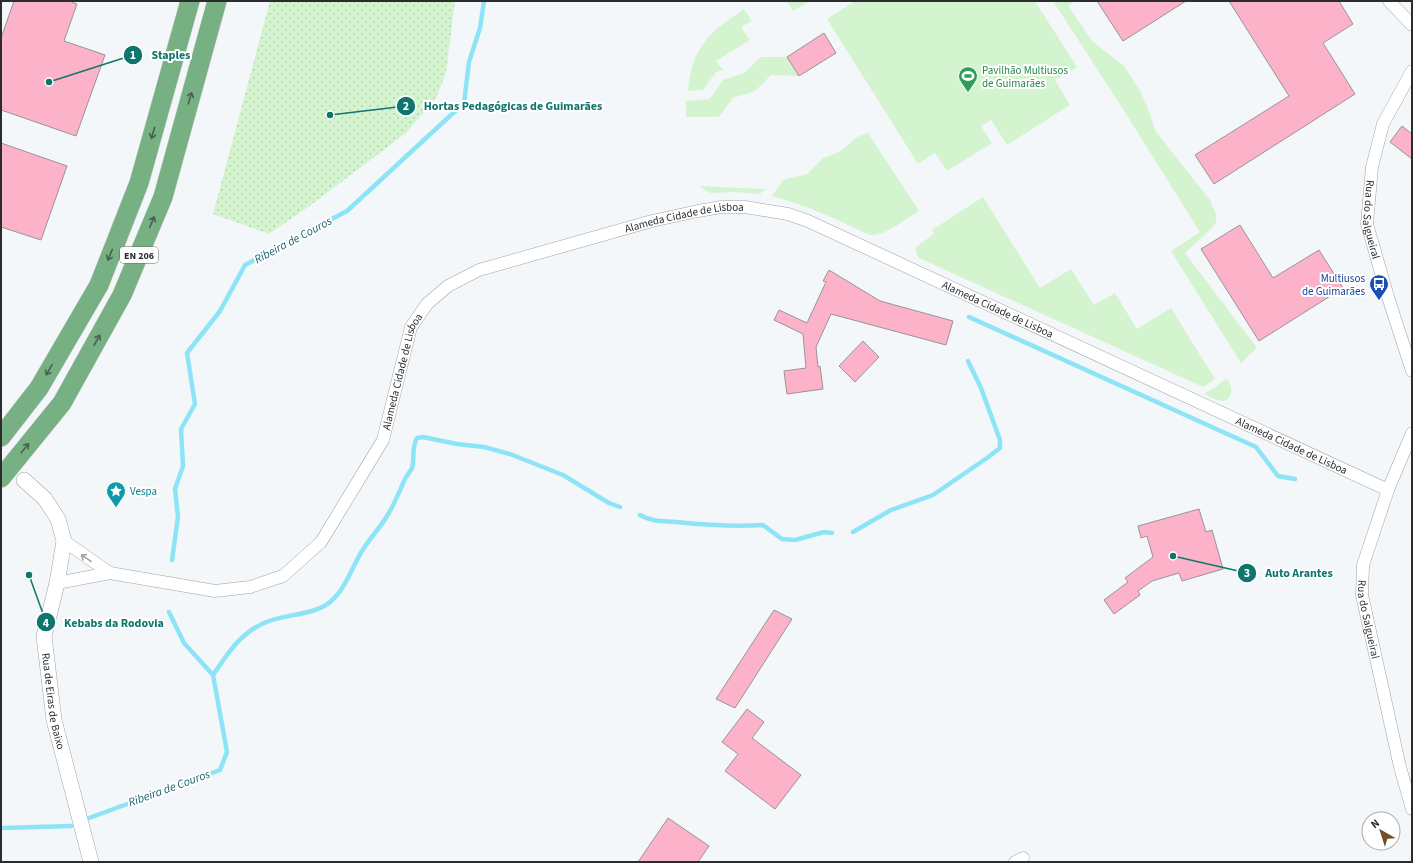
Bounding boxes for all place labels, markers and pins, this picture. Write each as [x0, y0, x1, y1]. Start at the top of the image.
callout: Staples [123, 43, 198, 67]
place label: Pavilhão Multiusos de Guimarães [982, 63, 1068, 91]
sports icon: Pavilhão Multiusos de Guimarães [957, 65, 979, 93]
callout: Hortas Pedagógicas de Guimarães [396, 94, 610, 118]
place label: Multiusos de Guimarães [1302, 271, 1365, 299]
bus stop icon: Multiusos de Guimarães [1368, 273, 1390, 301]
place icon: Vespa [105, 480, 127, 508]
place label: Vespa [130, 484, 157, 499]
callout: Auto Arantes [1237, 561, 1341, 585]
callout: Kebabs da Rodovia [36, 610, 171, 634]

